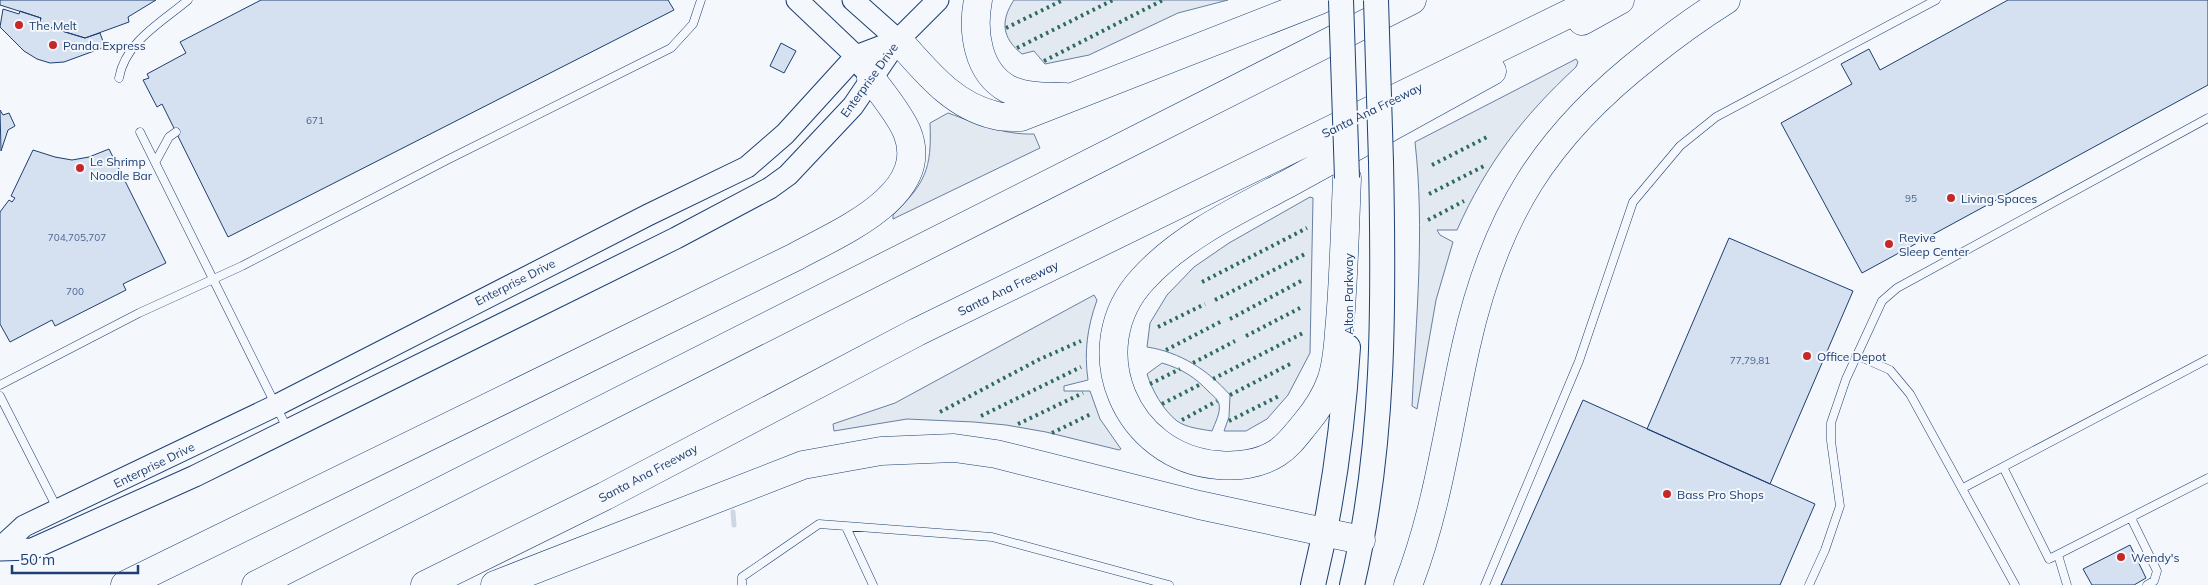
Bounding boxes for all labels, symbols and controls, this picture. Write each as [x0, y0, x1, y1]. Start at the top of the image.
place label: The Melt [29, 18, 77, 33]
marker: The Melt [13, 19, 25, 31]
place label: Panda Express [63, 38, 146, 53]
marker: Panda Express [47, 39, 59, 51]
street label: Enterprise Drive [837, 40, 901, 120]
street label: Santa Ana Freeway [1319, 79, 1425, 141]
house number: 671 [306, 114, 324, 127]
place label: Le Shrimp Noodle Bar [90, 154, 153, 183]
marker: Le Shrimp Noodle Bar [74, 162, 86, 174]
place label: Living Spaces [1961, 191, 2037, 206]
house number: 95 [1905, 192, 1917, 205]
marker: Living Spaces [1945, 192, 1957, 204]
place label: Revive Sleep Center [1899, 230, 1970, 259]
house number: 704,705,707 [48, 231, 106, 244]
marker: Revive Sleep Center [1883, 238, 1895, 250]
street label: Alton Parkway [1341, 253, 1356, 335]
street label: Enterprise Drive [472, 255, 558, 309]
street label: Santa Ana Freeway [955, 257, 1061, 319]
house number: 700 [66, 285, 84, 298]
place label: Office Depot [1817, 349, 1886, 364]
marker: Office Depot [1801, 350, 1813, 362]
house number: 77,79,81 [1730, 354, 1770, 367]
street label: Enterprise Drive [111, 439, 197, 491]
street label: Santa Ana Freeway [596, 440, 701, 505]
place label: Bass Pro Shops [1677, 487, 1764, 502]
marker: Bass Pro Shops [1661, 488, 1673, 500]
scale bar [12, 542, 139, 574]
text: 50 m [20, 550, 55, 569]
place label: Wendy's [2131, 550, 2179, 565]
marker: Wendy's [2115, 551, 2127, 563]

